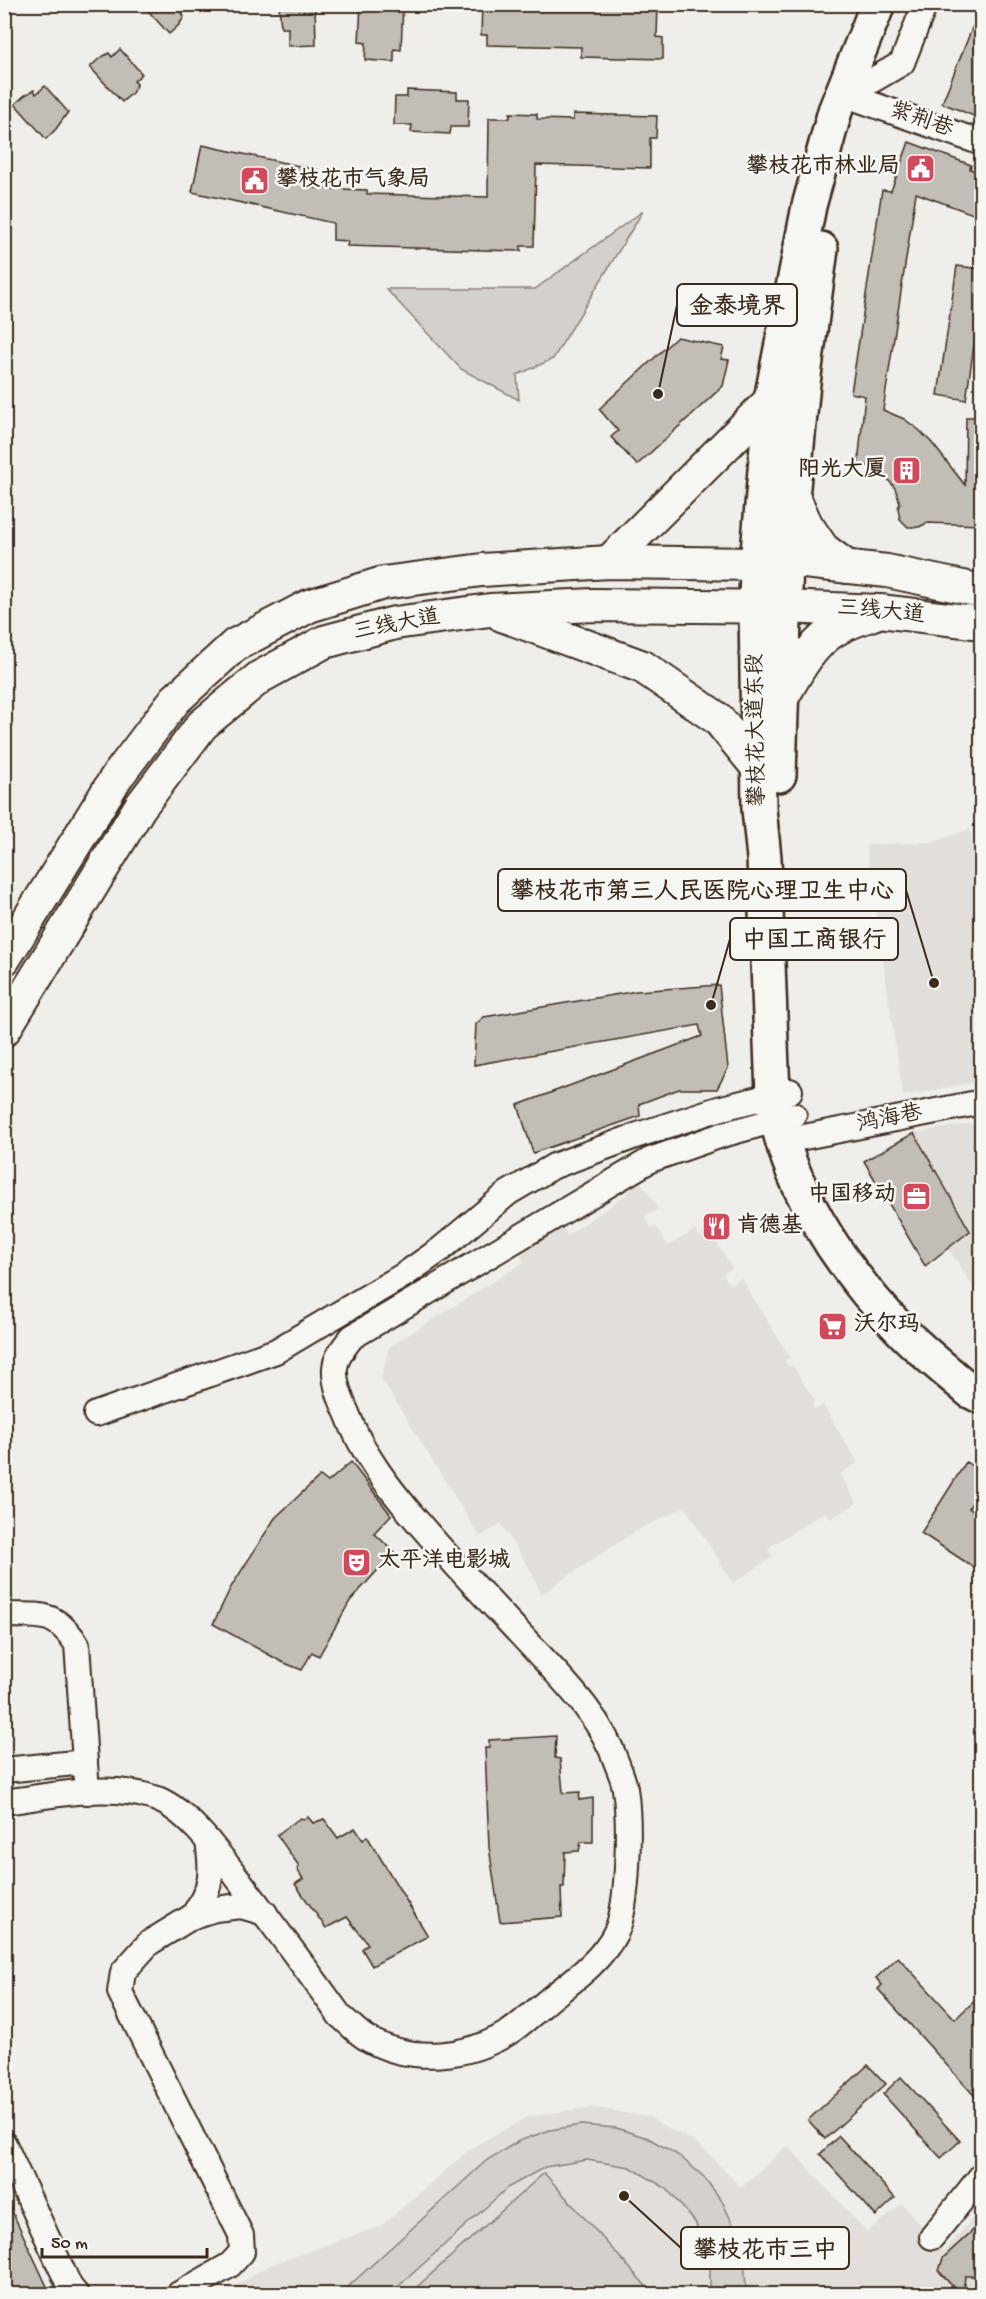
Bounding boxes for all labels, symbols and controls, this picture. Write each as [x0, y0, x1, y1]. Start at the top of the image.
street label: 紫荆巷 [886, 97, 957, 144]
public building icon: 攀枝花市林业局 [905, 152, 937, 184]
place label: 攀枝花市林业局 [746, 153, 900, 181]
public building icon: 攀枝花市气象局 [239, 165, 271, 197]
place label: 攀枝花市气象局 [276, 166, 430, 194]
callout: 金泰境界 [677, 284, 797, 326]
text: 金泰境界 [689, 292, 785, 323]
building icon: 阳光大厦 [891, 455, 923, 487]
place label: 阳光大厦 [798, 457, 886, 484]
street label: 三线大道 [836, 595, 926, 630]
street label: 三线大道 [351, 604, 443, 647]
street label: 攀枝花大道东段 [742, 653, 772, 807]
callout: 攀枝花市第三人民医院心理卫生中心 [498, 869, 906, 911]
text: 攀枝花市第三人民医院心理卫生中心 [510, 878, 894, 908]
callout: 中国工商银行 [730, 918, 898, 960]
text: 中国工商银行 [742, 927, 886, 957]
street label: 鸿海巷 [855, 1100, 925, 1139]
office icon: 中国移动 [901, 1180, 933, 1212]
place label: 中国移动 [808, 1181, 896, 1209]
restaurant icon: 肯德基 [700, 1211, 732, 1243]
place label: 肯德基 [737, 1212, 803, 1240]
supermarket icon: 沃尔玛 [817, 1310, 849, 1342]
place label: 沃尔玛 [854, 1311, 920, 1339]
theatre icon: 太平洋电影城 [341, 1546, 373, 1578]
place label: 太平洋电影城 [378, 1547, 510, 1575]
scale bar [42, 2221, 207, 2259]
callout: 攀枝花市三中 [681, 2227, 849, 2269]
text: 50 m [51, 2234, 88, 2255]
text: 攀枝花市三中 [693, 2237, 837, 2267]

